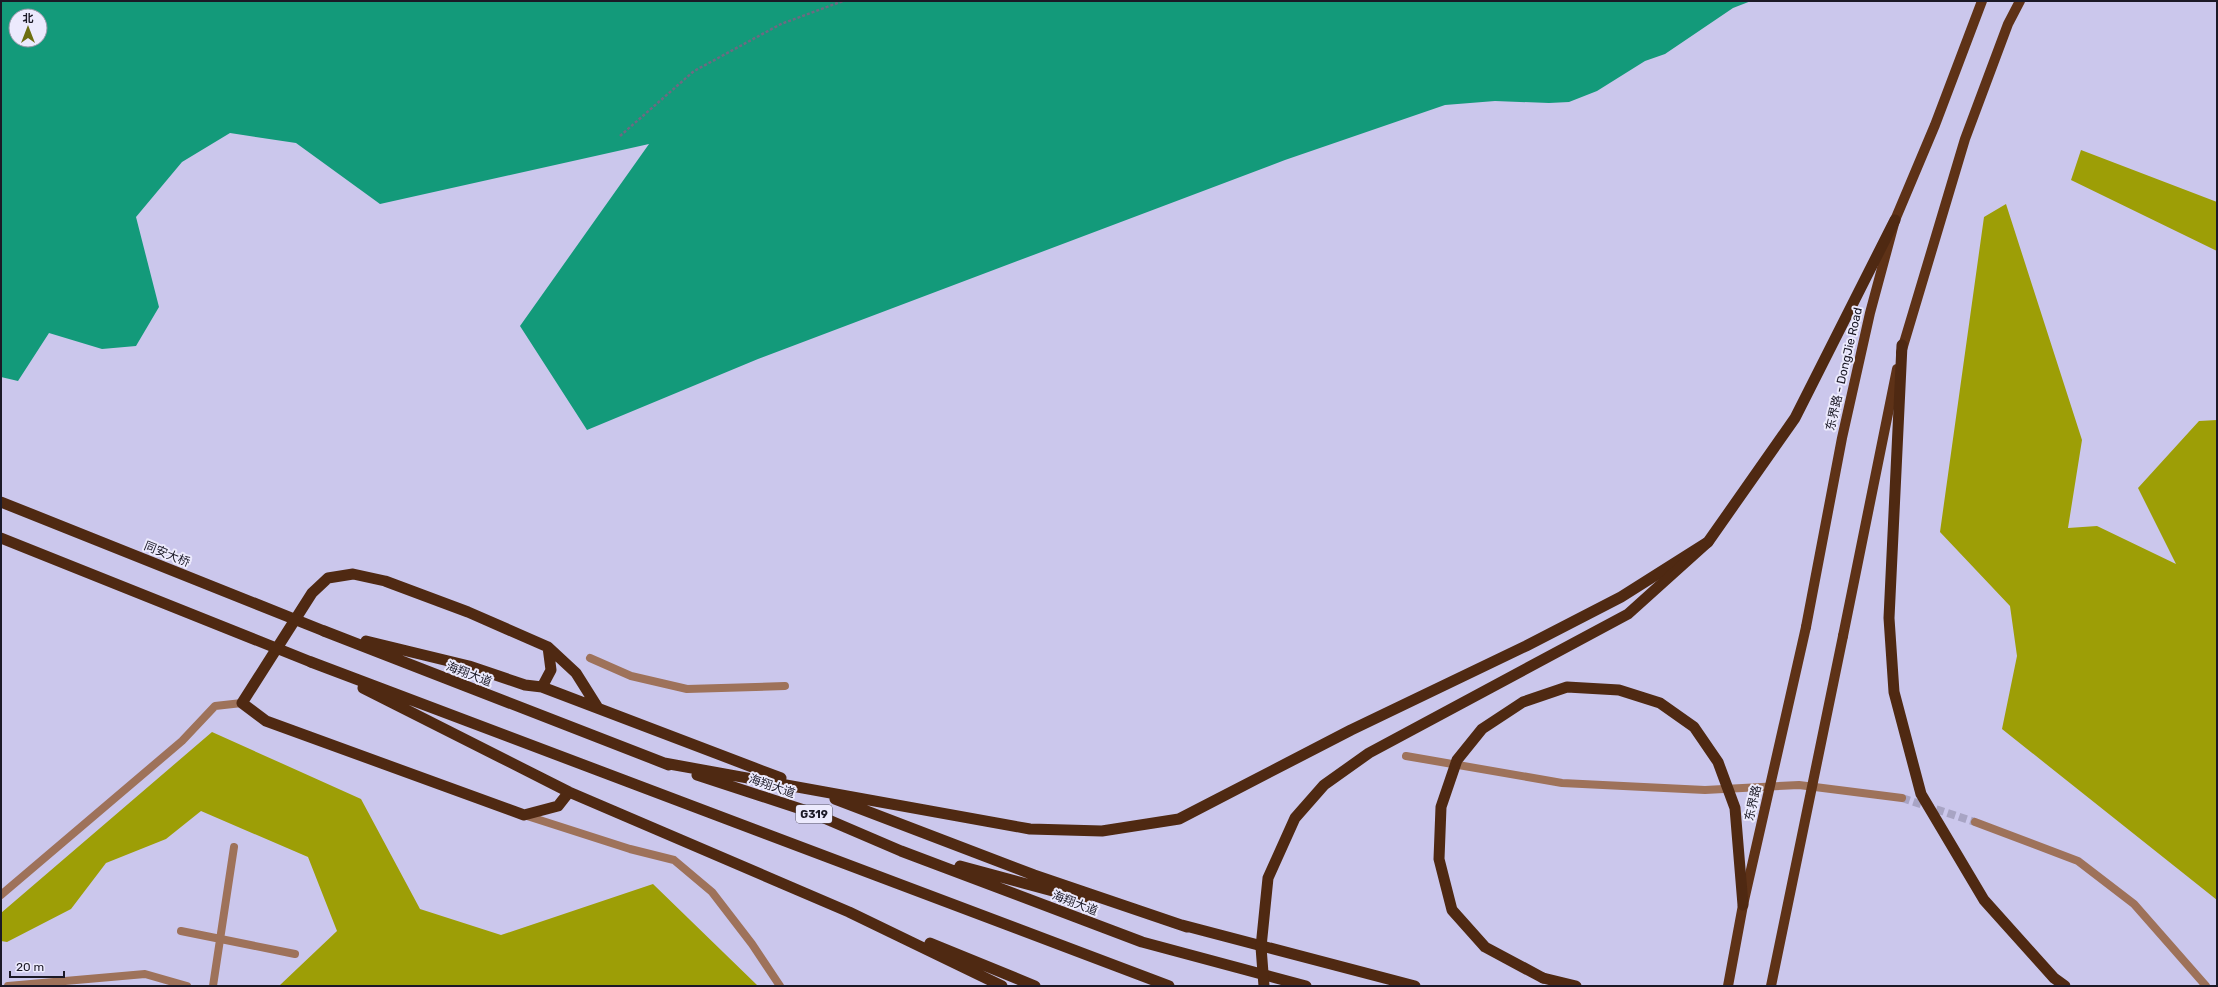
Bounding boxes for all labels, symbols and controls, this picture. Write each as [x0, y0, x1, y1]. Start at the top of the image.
north arrow [8, 8, 48, 48]
text: 北 [23, 12, 34, 25]
street label: 东界路 - DongJie Road [1823, 306, 1865, 432]
street label: 同安大桥 [142, 539, 192, 569]
street label: 海翔大道 [444, 659, 494, 689]
street label: 海翔大道 [747, 772, 797, 800]
street label: 东界路 [1742, 784, 1764, 822]
road number: G319 [796, 805, 832, 823]
street label: 海翔大道 [1050, 888, 1100, 918]
scale bar [10, 953, 64, 979]
text: 20 m [16, 960, 44, 974]

